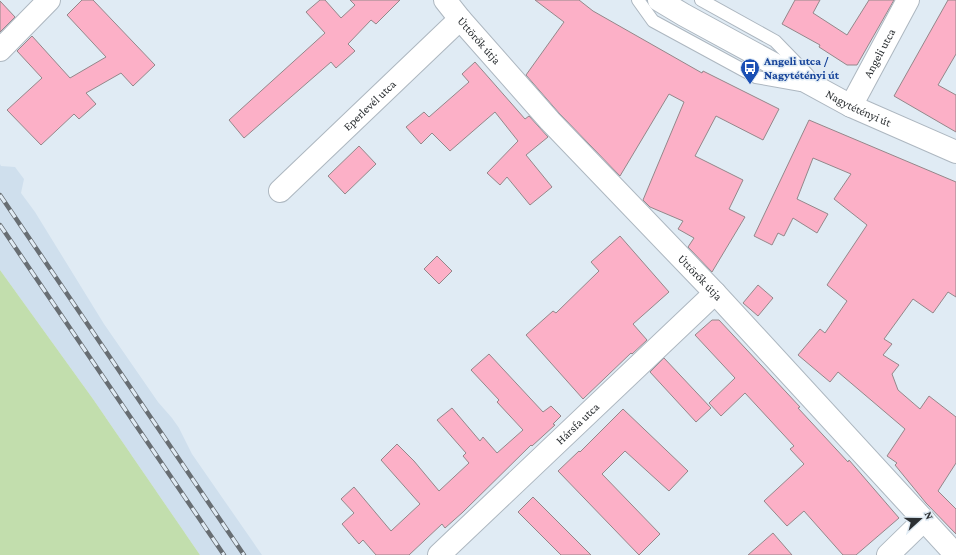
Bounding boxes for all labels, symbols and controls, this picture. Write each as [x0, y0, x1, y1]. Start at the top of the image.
street label: Úttörők útja [455, 14, 504, 67]
street label: Angeli utca [861, 26, 898, 80]
place label: Angeli utca / Nagytétényi út [763, 54, 840, 82]
bus stop icon: Angeli utca / Nagytétényi út [739, 57, 761, 85]
street label: Eperlevél utca [340, 77, 399, 134]
street label: Nagytétényi út [823, 87, 894, 130]
street label: Úttörők útja [675, 252, 726, 304]
street label: Hársfa utca [553, 399, 602, 447]
north arrow [900, 499, 940, 539]
text: N [922, 510, 936, 522]

